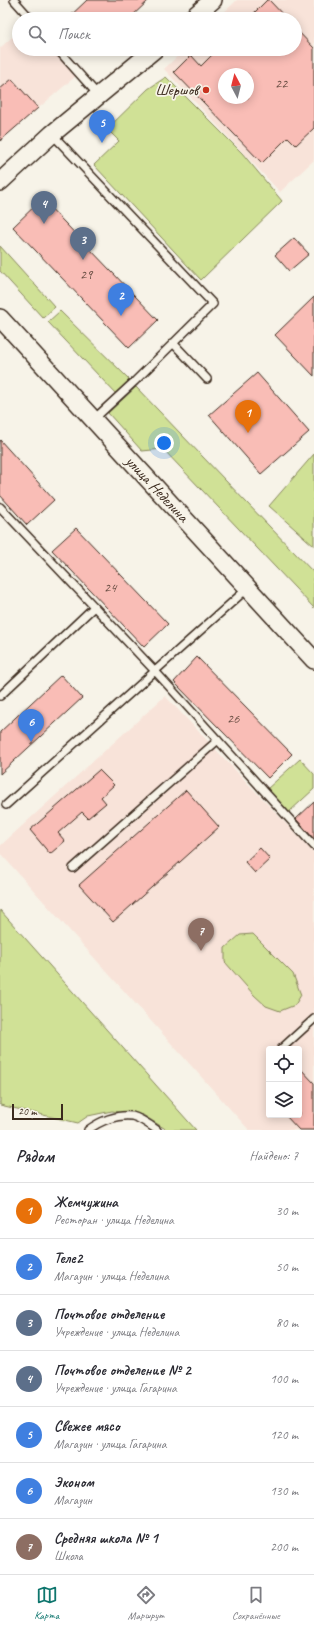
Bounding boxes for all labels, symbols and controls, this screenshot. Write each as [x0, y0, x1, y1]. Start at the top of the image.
search box [12, 12, 302, 56]
icon: search [26, 23, 48, 45]
text: Поиск [58, 25, 90, 44]
north arrow [218, 68, 254, 104]
house number: 22 [275, 75, 289, 92]
place label: Шершов [155, 80, 201, 100]
marker: Шершов [201, 85, 211, 95]
pin: 5 [89, 110, 115, 143]
pin: 4 [31, 191, 57, 224]
pin: 3 [70, 227, 96, 260]
house number: 29 [80, 266, 94, 283]
pin: 2 [108, 283, 134, 316]
pin: 1 [235, 400, 261, 433]
your location [154, 433, 174, 453]
street label: улица Неделина [120, 451, 194, 527]
house number: 24 [104, 579, 118, 596]
pin: 6 [18, 709, 44, 742]
house number: 26 [227, 710, 240, 727]
pin: 7 [188, 918, 214, 951]
map controls [266, 1046, 302, 1118]
button: locate [266, 1046, 302, 1082]
button: layers [266, 1082, 302, 1118]
scale bar [12, 1102, 63, 1121]
text: 20 m [18, 1104, 37, 1118]
text: Рядом [16, 1146, 54, 1167]
text: Найдено: 7 [250, 1148, 298, 1164]
text: Жемчужина [54, 1193, 118, 1212]
text: 1 [26, 1203, 32, 1219]
text: 30 m [276, 1203, 298, 1219]
text: Ресторан · улица Неделина [54, 1212, 174, 1228]
text: Теле2 [54, 1249, 82, 1268]
text: 2 [26, 1259, 32, 1275]
text: 50 m [276, 1259, 298, 1275]
text: Магазин · улица Неделина [54, 1268, 169, 1284]
text: Почтовое отделение [54, 1305, 164, 1324]
text: 3 [26, 1315, 32, 1331]
text: 80 m [276, 1315, 298, 1331]
text: Учреждение · улица Неделина [54, 1324, 179, 1340]
text: Почтовое отделение № 2 [54, 1361, 191, 1380]
text: 4 [26, 1371, 32, 1387]
text: 100 m [270, 1371, 298, 1387]
text: Учреждение · улица Гагарина [54, 1380, 177, 1396]
text: Свежее мясо [54, 1417, 120, 1436]
text: 5 [26, 1427, 32, 1443]
text: 120 m [270, 1427, 298, 1443]
text: Магазин · улица Гагарина [54, 1436, 166, 1452]
text: Эконом [54, 1473, 94, 1492]
text: 6 [26, 1483, 32, 1499]
text: 130 m [270, 1483, 298, 1499]
text: Магазин [54, 1492, 92, 1508]
text: Средняя школа № 1 [54, 1529, 158, 1548]
text: 7 [26, 1539, 32, 1555]
text: 200 m [270, 1539, 298, 1555]
text: Школа [54, 1548, 83, 1564]
tab: Карта [34, 1584, 59, 1622]
tab: Маршрут [128, 1584, 164, 1622]
tab: Сохранённые [232, 1584, 280, 1622]

